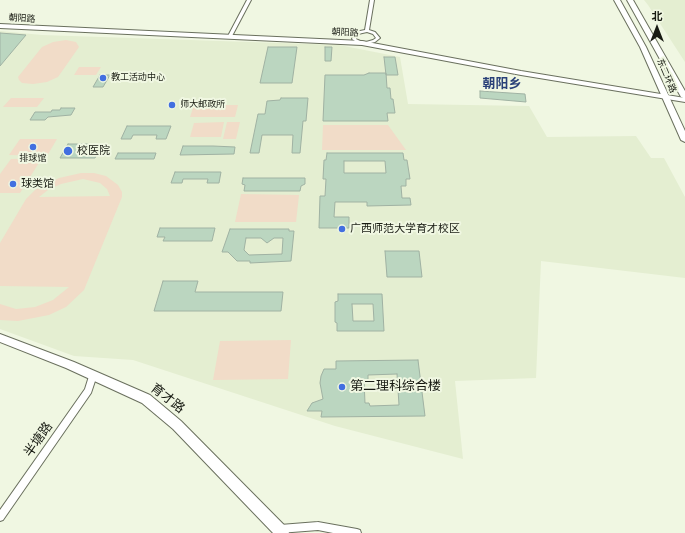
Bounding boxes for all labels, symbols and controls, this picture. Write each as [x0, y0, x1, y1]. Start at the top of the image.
north arrow [637, 8, 677, 48]
text: 北 [652, 8, 663, 24]
street label: 朝阳路 [8, 13, 36, 25]
street label: 朝阳路 [331, 27, 359, 39]
street label: 东二环路 [654, 57, 678, 95]
marker: 教工活动中心 [98, 73, 108, 83]
place label: 教工活动中心 [111, 73, 165, 83]
district label: 朝阳乡 [483, 77, 521, 93]
marker: 师大邮政所 [167, 100, 177, 110]
place label: 师大邮政所 [180, 100, 225, 110]
marker: 排球馆 [28, 142, 38, 152]
place label: 校医院 [77, 144, 110, 158]
marker: 校医院 [62, 145, 74, 157]
place label: 排球馆 [20, 154, 46, 164]
place label: 球类馆 [21, 177, 54, 191]
marker: 球类馆 [8, 179, 18, 189]
place label: 广西师范大学育才校区 [350, 222, 460, 236]
marker: 广西师范大学育才校区 [337, 224, 347, 234]
place label: 第二理科综合楼 [350, 379, 441, 395]
street label: 育才路 [147, 381, 187, 417]
marker: 第二理科综合楼 [337, 382, 347, 392]
street label: 半塘路 [21, 420, 57, 460]

